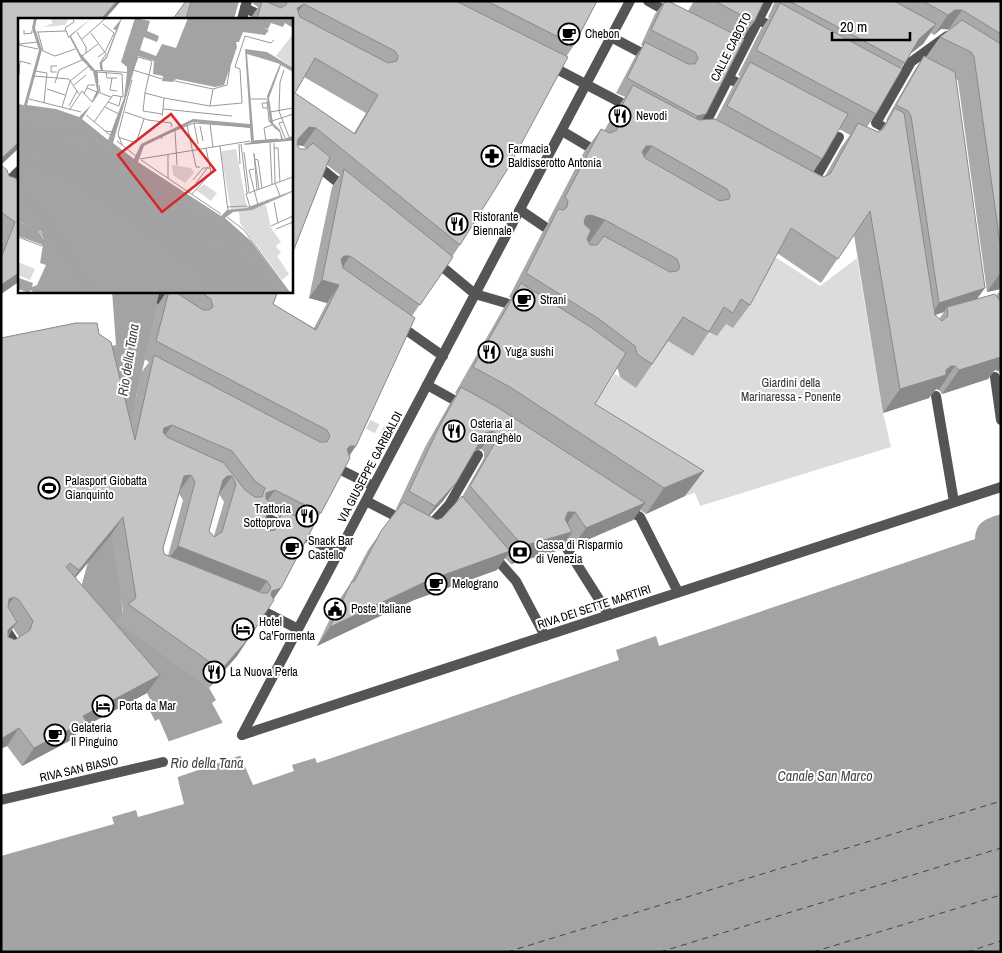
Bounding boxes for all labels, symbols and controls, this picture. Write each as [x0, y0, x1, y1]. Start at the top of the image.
street label: CALLE CABOTO [707, 10, 755, 84]
scale bar [832, 10, 910, 42]
text: 20 m [840, 16, 867, 37]
inset map [18, 18, 292, 292]
cafe icon: Chebon [557, 22, 581, 46]
place label: Chebon [585, 26, 619, 42]
restaurant icon: Nevodi [608, 104, 632, 128]
place label: Nevodi [636, 108, 667, 124]
place label: Farmacia Baldisserotto Antonia [508, 141, 602, 171]
pharmacy icon: Farmacia Baldisserotto Antonia [480, 144, 504, 168]
place label: Ristorante Biennale [473, 209, 518, 239]
restaurant icon: Ristorante Biennale [445, 212, 469, 236]
cafe icon: Strani [512, 288, 536, 312]
place label: Strani [540, 292, 566, 308]
water label: Rio della Tana [113, 323, 143, 397]
restaurant icon: Yuga sushi [477, 340, 501, 364]
place label: Yuga sushi [505, 344, 554, 360]
park label: Giardini della Marinaressa - Ponente [741, 375, 841, 405]
street label: VIA GIUSEPPE GARIBALDI [334, 409, 406, 525]
place label: Osteria al Garanghèlo [470, 416, 521, 446]
restaurant icon: Osteria al Garanghèlo [442, 419, 466, 443]
place label: Palasport Giobatta Gianquinto [65, 473, 148, 503]
sports icon: Palasport Giobatta Gianquinto [37, 476, 61, 500]
place label: Trattoria Sottoprova [243, 501, 292, 531]
restaurant icon: Trattoria Sottoprova [295, 504, 319, 528]
place label: Snack Bar Castello [308, 533, 354, 563]
cafe icon: Snack Bar Castello [280, 536, 304, 560]
place label: Cassa di Risparmio di Venezia [536, 537, 623, 567]
bank icon: Cassa di Risparmio di Venezia [508, 540, 532, 564]
cafe icon: Melograno [424, 572, 448, 596]
place label: Melograno [452, 576, 499, 592]
street label: RIVA DEI SETTE MARTIRI [535, 581, 653, 633]
public building icon: Poste Italiane [323, 597, 347, 621]
place label: Poste Italiane [351, 601, 411, 617]
place label: Hotel Ca'Formenta [259, 614, 316, 644]
hotel icon: Hotel Ca'Formenta [231, 617, 255, 641]
restaurant icon: La Nuova Perla [202, 660, 226, 684]
place label: La Nuova Perla [230, 664, 298, 680]
hotel icon: Porta da Mar [91, 694, 115, 718]
place label: Porta da Mar [119, 698, 177, 714]
place label: Gelateria Il Pinguino [71, 720, 118, 750]
cafe icon: Gelateria Il Pinguino [43, 723, 67, 747]
street label: RIVA SAN BIASIO [38, 752, 120, 786]
water label: Rio della Tana [171, 754, 243, 772]
water label: Canale San Marco [777, 767, 873, 785]

